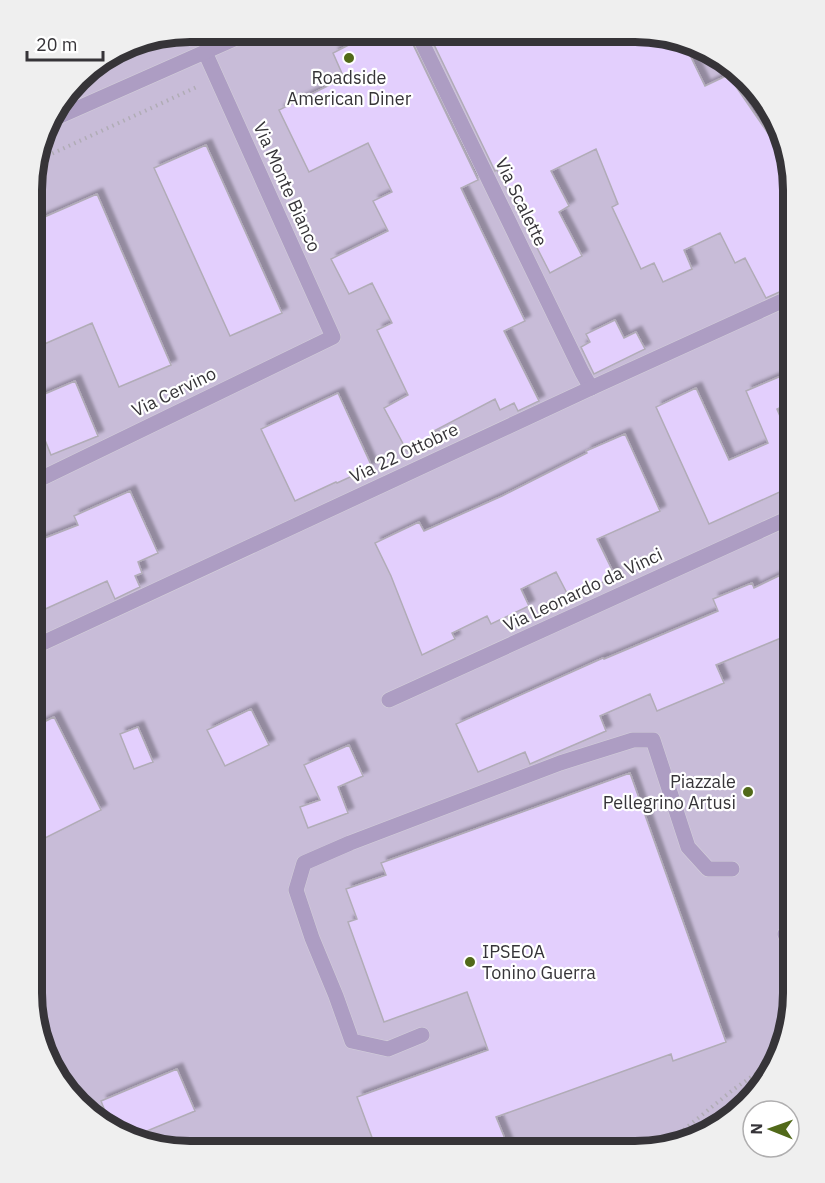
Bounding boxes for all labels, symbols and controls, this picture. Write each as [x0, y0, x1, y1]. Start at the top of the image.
scale bar [27, 24, 104, 62]
text: 20 m [36, 33, 78, 56]
marker: Roadside American Diner [342, 51, 356, 65]
place label: Roadside American Diner [287, 66, 412, 110]
street label: Via Monte Bianco [249, 118, 326, 255]
street label: Via Scalette [490, 154, 553, 250]
street label: Via Cervino [128, 361, 220, 422]
street label: Via 22 Ottobre [346, 417, 462, 488]
street label: Via Leonardo da Vinci [500, 543, 666, 636]
place label: Piazzale Pellegrino Artusi [603, 770, 736, 814]
marker: Piazzale Pellegrino Artusi [741, 785, 755, 799]
place label: IPSEOA Tonino Guerra [482, 940, 596, 984]
marker: IPSEOA Tonino Guerra [463, 955, 477, 969]
north arrow [741, 1099, 801, 1159]
text: N [746, 1123, 766, 1135]

